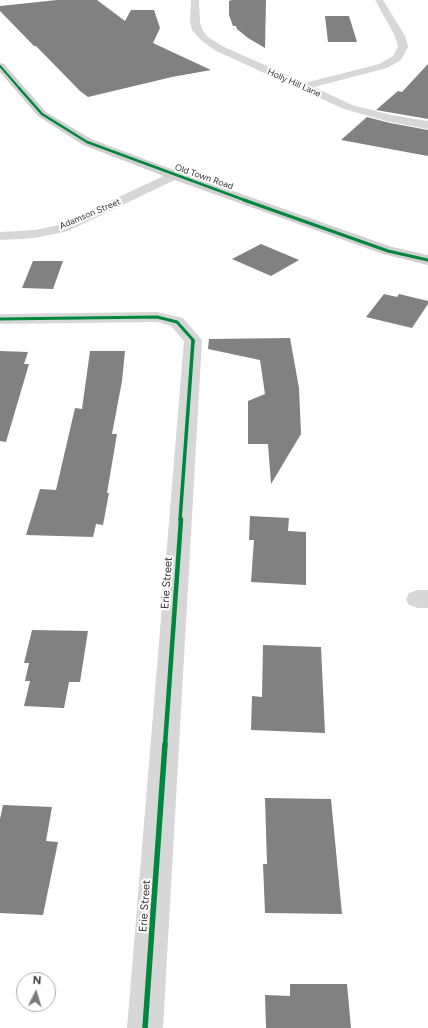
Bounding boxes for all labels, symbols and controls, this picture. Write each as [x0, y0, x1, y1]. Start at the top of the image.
street label: Holly Hill Lane [266, 66, 322, 100]
street label: Old Town Road [173, 162, 235, 192]
street label: Adamson Street [58, 196, 122, 232]
street label: Erie Street [159, 556, 175, 610]
street label: Erie Street [137, 879, 153, 933]
north arrow [16, 972, 56, 1012]
text: N [32, 974, 42, 987]

